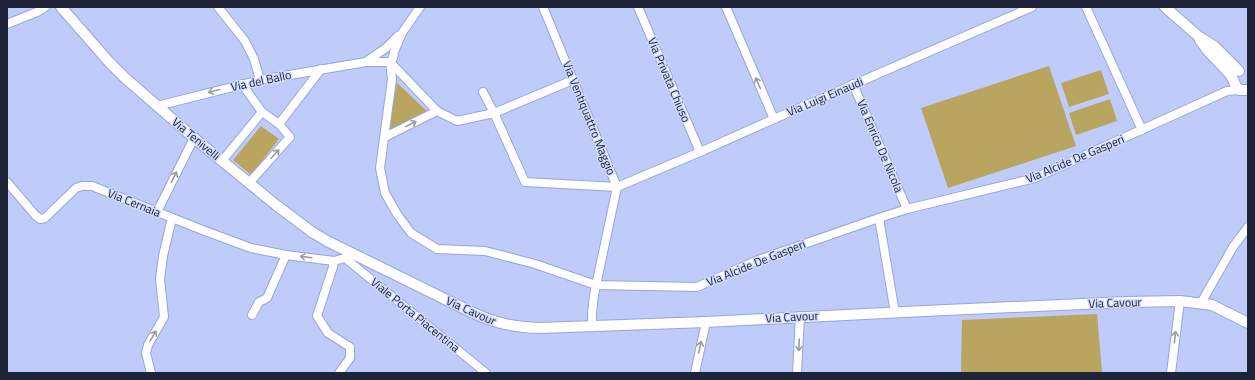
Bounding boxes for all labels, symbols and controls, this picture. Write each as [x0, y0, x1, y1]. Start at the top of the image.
street label: Via Privata Chiuso [643, 34, 696, 125]
street label: Via Ventiquattro Maggio [558, 58, 621, 178]
street label: Via del Ballo [229, 65, 293, 96]
street label: Via Luigi Einaudi [784, 72, 866, 121]
one-way arrow [754, 77, 762, 89]
one-way arrow [208, 88, 221, 96]
street label: Via Enrico De Nicola [852, 96, 909, 195]
street label: Via Tenivelli [168, 113, 225, 165]
one-way arrow [404, 119, 416, 127]
street label: Via Alcide De Gasperi [1022, 129, 1127, 188]
one-way arrow [271, 149, 280, 159]
one-way arrow [171, 171, 179, 183]
street label: Via Cernaia [105, 183, 164, 222]
street label: Via Alcide De Gasperi [703, 234, 808, 291]
one-way arrow [300, 253, 313, 261]
street label: Viale Porta Piacentina [367, 273, 464, 357]
street label: Via Cavour [443, 291, 499, 330]
street label: Via Cavour [1088, 292, 1142, 313]
street label: Via Cavour [765, 306, 819, 327]
one-way arrow [149, 330, 157, 342]
one-way arrow [1171, 331, 1179, 344]
one-way arrow [795, 338, 803, 351]
one-way arrow [697, 341, 705, 354]

